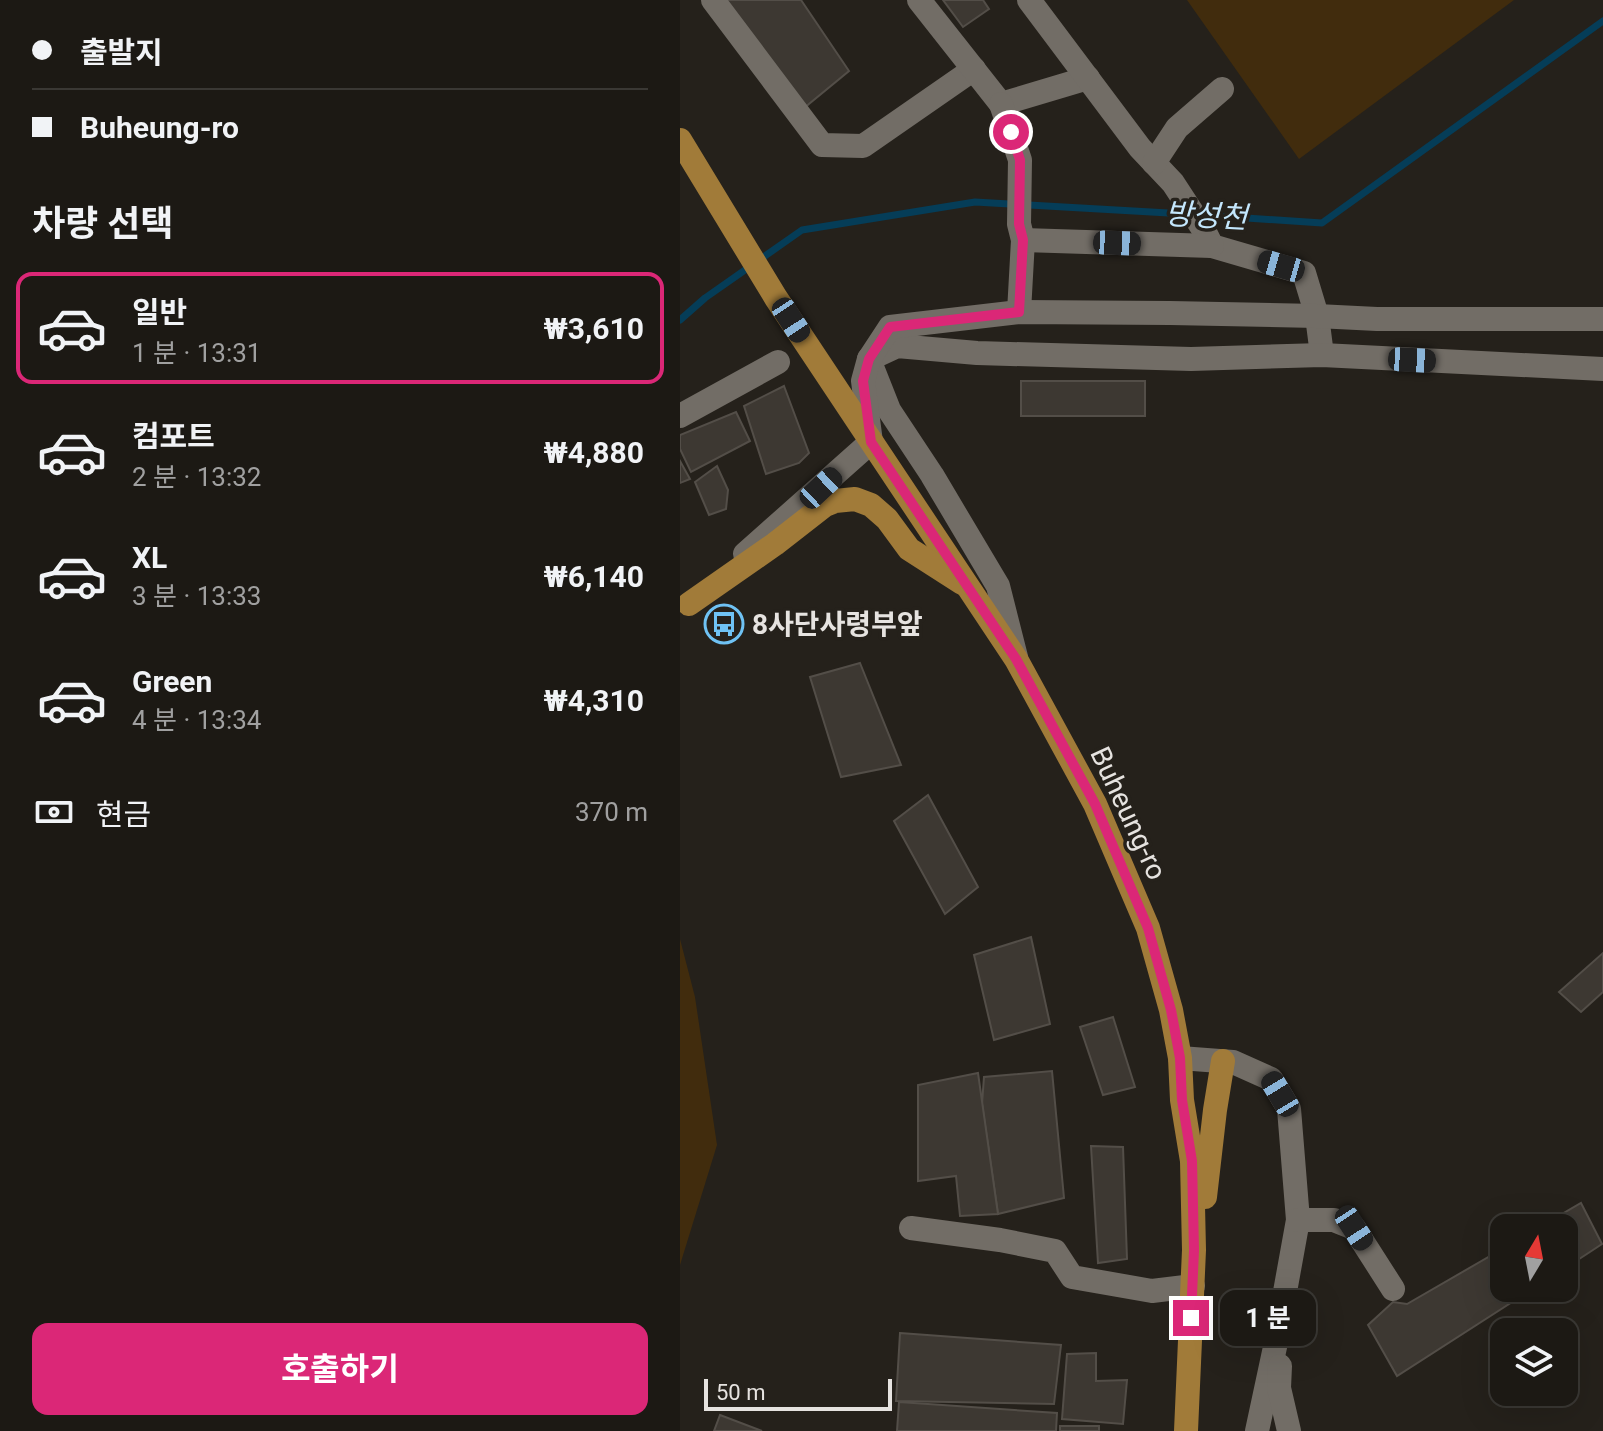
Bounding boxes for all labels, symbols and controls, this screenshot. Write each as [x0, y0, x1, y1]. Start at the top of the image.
text: 출발지 [80, 35, 163, 70]
text: Buheung-ro [80, 110, 239, 145]
route start [993, 114, 1029, 150]
water label: 방성천 [1164, 196, 1252, 235]
text: 차량 선택 [32, 203, 173, 245]
car [1093, 230, 1141, 256]
car [1255, 248, 1307, 284]
icon: car [36, 292, 108, 364]
car [768, 293, 814, 347]
text: 일반 [132, 295, 187, 330]
text: ₩3,610 [543, 311, 644, 346]
text: 1 분 · 13:31 [132, 338, 261, 368]
car [1387, 347, 1437, 373]
icon: car [36, 416, 108, 488]
text: 컴포트 [132, 419, 215, 454]
text: ₩4,880 [543, 435, 644, 470]
text: 2 분 · 13:32 [132, 462, 261, 492]
car [795, 463, 847, 513]
icon: car [36, 540, 108, 612]
text: XL [132, 540, 167, 575]
text: ₩6,140 [543, 559, 644, 594]
text: 3 분 · 13:33 [132, 581, 261, 611]
bus stop icon: 8사단사령부앞 [703, 603, 745, 645]
place label: 8사단사령부앞 [752, 608, 923, 641]
icon: car [36, 664, 108, 736]
text: Green [132, 664, 212, 699]
text: ₩4,310 [543, 683, 644, 718]
text: 4 분 · 13:34 [132, 705, 261, 735]
street label: Buheung-ro [1083, 742, 1174, 885]
icon: cash [32, 790, 76, 834]
text: 현금 [96, 797, 151, 832]
text: 370 m [575, 797, 648, 827]
car [1257, 1067, 1303, 1121]
car [1331, 1201, 1377, 1255]
north arrow [1490, 1214, 1578, 1302]
map controls [1490, 1214, 1578, 1406]
callout: 1 분 [1219, 1290, 1315, 1346]
route end [1173, 1300, 1209, 1336]
text: 1 분 [1245, 1303, 1291, 1333]
button: layers [1490, 1318, 1578, 1406]
button: 호출하기 [32, 1323, 648, 1415]
scale bar [704, 1375, 892, 1411]
text: 50 m [716, 1380, 765, 1405]

